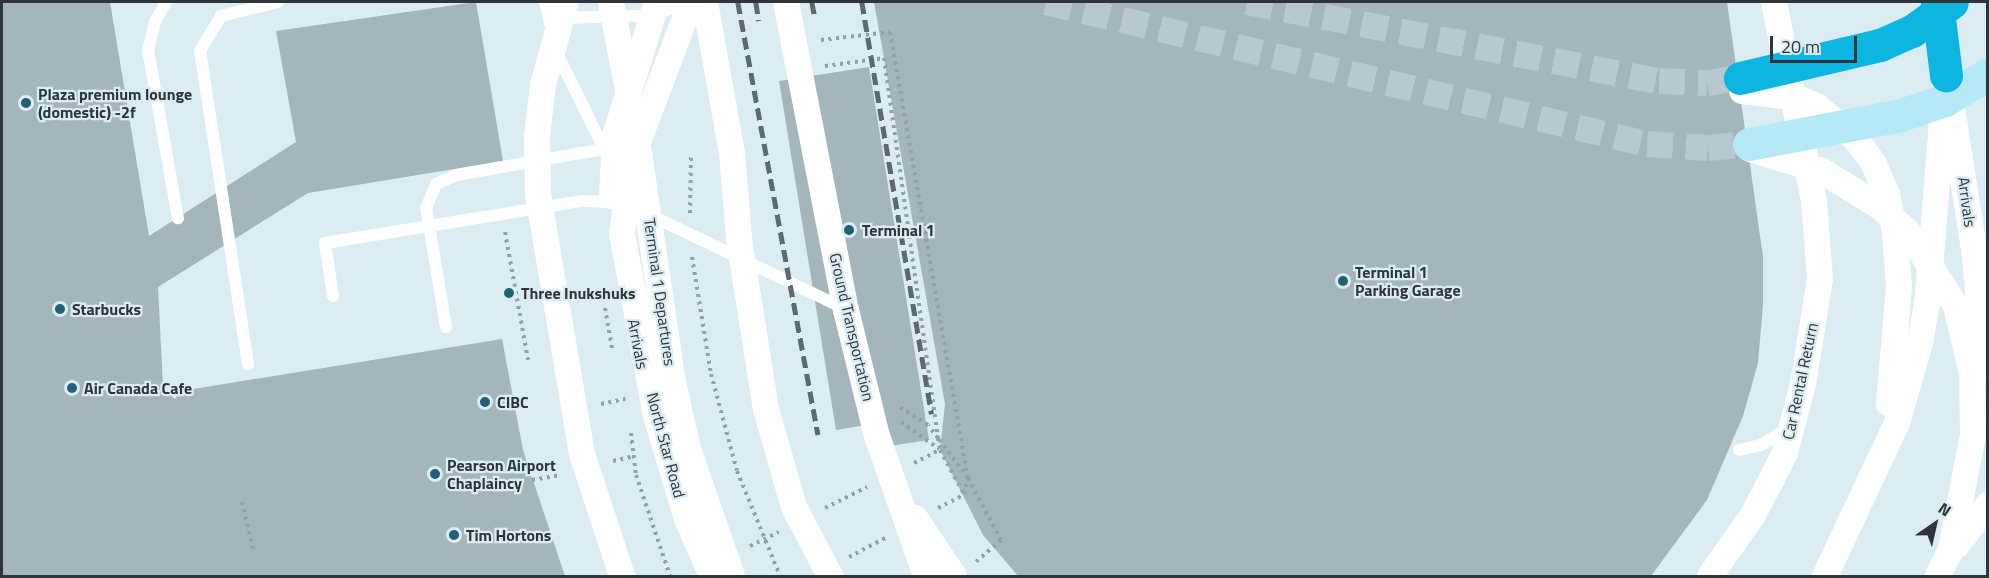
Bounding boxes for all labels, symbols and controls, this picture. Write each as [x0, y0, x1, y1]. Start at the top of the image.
scale bar [1773, 24, 1860, 62]
text: 20 m [1781, 33, 1820, 60]
place label: Plaza premium lounge (domestic) -2f [38, 84, 192, 122]
marker: Plaza premium lounge (domestic) -2f [19, 96, 33, 110]
street label: Arrivals [1954, 175, 1980, 229]
street label: Terminal 1 Departures [640, 217, 680, 367]
place label: Terminal 1 [862, 220, 935, 240]
marker: Terminal 1 [840, 221, 858, 239]
street label: Ground Transportation [826, 251, 878, 403]
place label: Terminal 1 Parking Garage [1355, 262, 1461, 300]
marker: Terminal 1 Parking Garage [1336, 274, 1350, 288]
place label: Three Inukshuks [521, 283, 636, 303]
marker: Three Inukshuks [502, 286, 516, 300]
place label: Starbucks [72, 299, 141, 319]
marker: Starbucks [53, 302, 67, 316]
street label: Arrivals [624, 317, 652, 371]
street label: Car Rental Return [1778, 321, 1822, 441]
place label: Air Canada Cafe [84, 378, 192, 398]
marker: Air Canada Cafe [65, 381, 79, 395]
street label: North Star Road [643, 390, 689, 500]
place label: CIBC [497, 392, 529, 412]
marker: CIBC [478, 395, 492, 409]
place label: Pearson Airport Chaplaincy [447, 455, 556, 493]
marker: Pearson Airport Chaplaincy [428, 467, 442, 481]
north arrow [1905, 494, 1965, 554]
text: N [1934, 496, 1956, 522]
place label: Tim Hortons [466, 525, 551, 545]
marker: Tim Hortons [447, 528, 461, 542]

